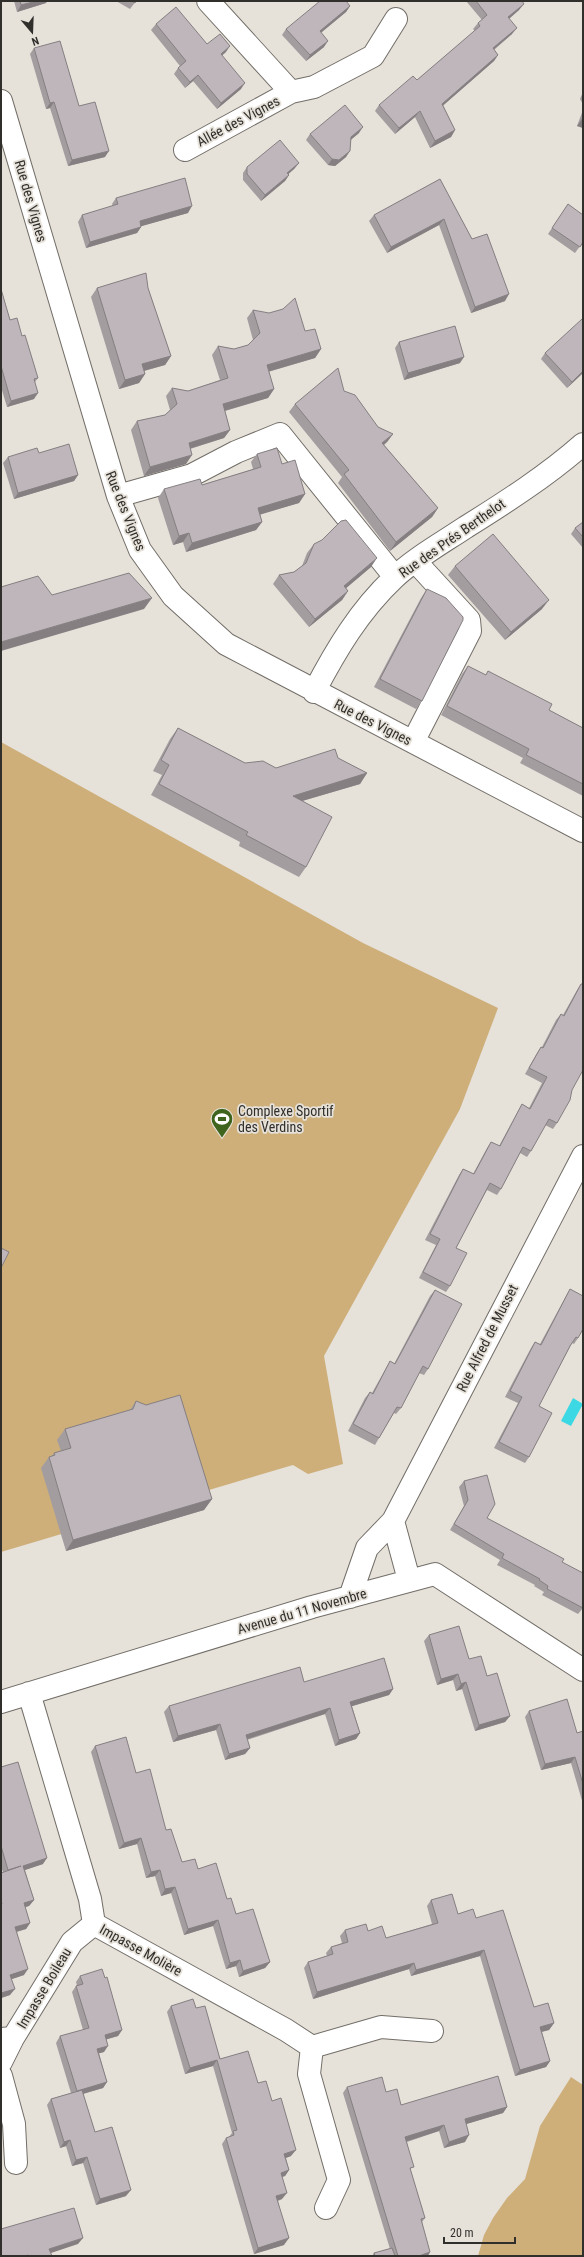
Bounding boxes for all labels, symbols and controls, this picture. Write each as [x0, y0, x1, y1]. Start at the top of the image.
north arrow [12, 12, 52, 52]
text: N [30, 34, 40, 48]
street label: Allée des Vignes [194, 92, 282, 150]
street label: Rue des Vignes [12, 158, 50, 244]
street label: Rue des Vignes [103, 469, 149, 553]
street label: Rue des Prés Berthelot [396, 495, 508, 581]
street label: Rue des Vignes [332, 696, 414, 748]
place label: Complexe Sportif des Verdins [238, 1103, 334, 1135]
sports icon: Complexe Sportif des Verdins [209, 1106, 235, 1139]
street label: Rue Alfred de Musset [453, 1282, 521, 1394]
street label: Avenue du 11 Novembre [236, 1585, 369, 1637]
street label: Impasse Molière [97, 1921, 185, 1979]
street label: Impasse Boileau [14, 1945, 74, 2031]
scale bar [444, 2219, 515, 2245]
text: 20 m [450, 2226, 474, 2240]

